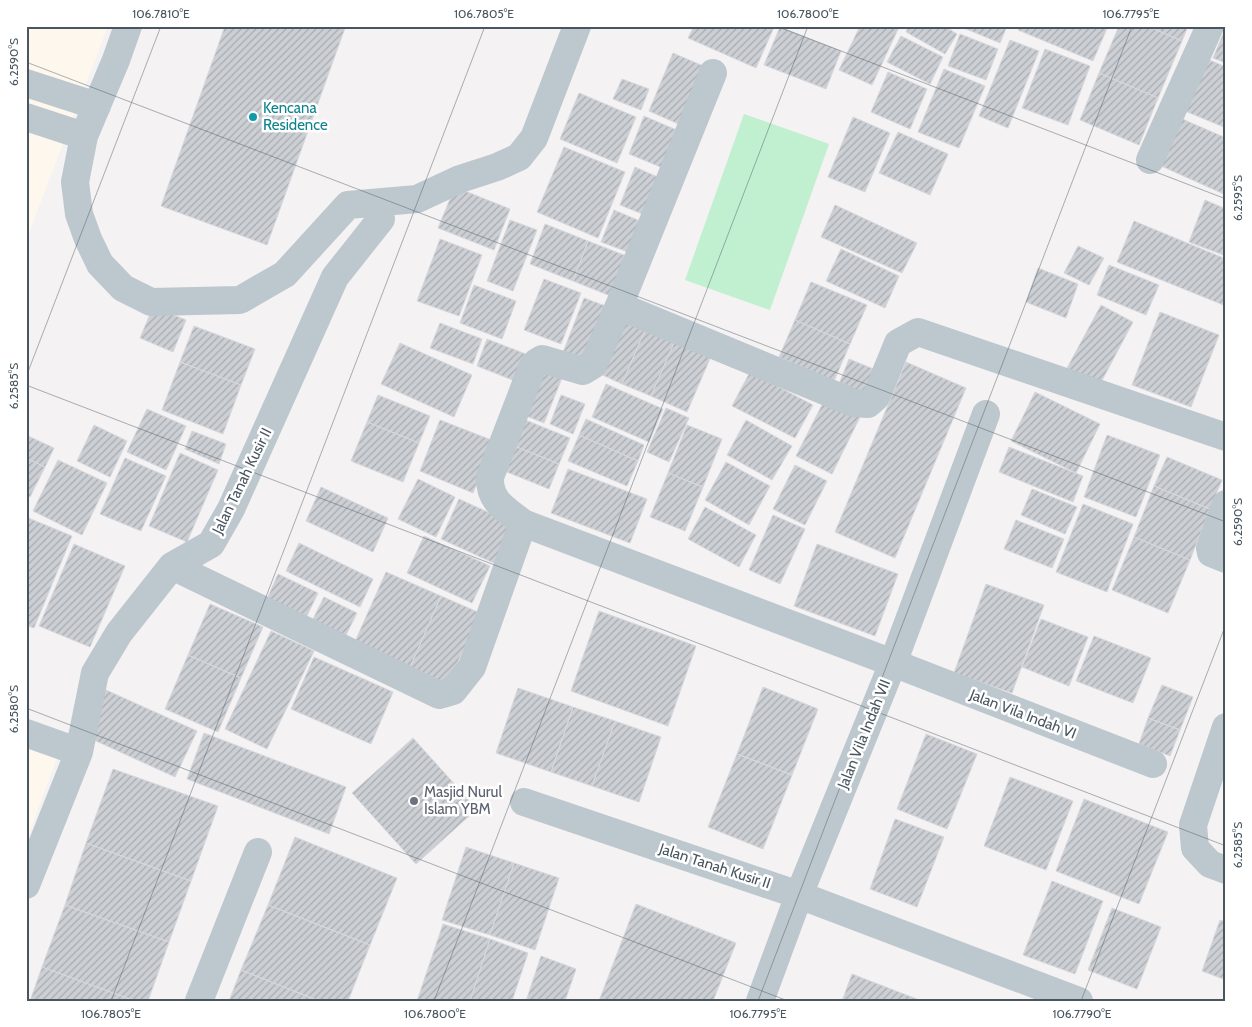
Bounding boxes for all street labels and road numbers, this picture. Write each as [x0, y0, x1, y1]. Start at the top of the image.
street label: Jalan Tanah Kusir II [208, 425, 275, 538]
street label: Jalan Vila Indah VII [833, 677, 894, 792]
street label: Jalan Vila Indah VI [966, 685, 1079, 743]
street label: Jalan Tanah Kusir II [656, 839, 773, 892]

